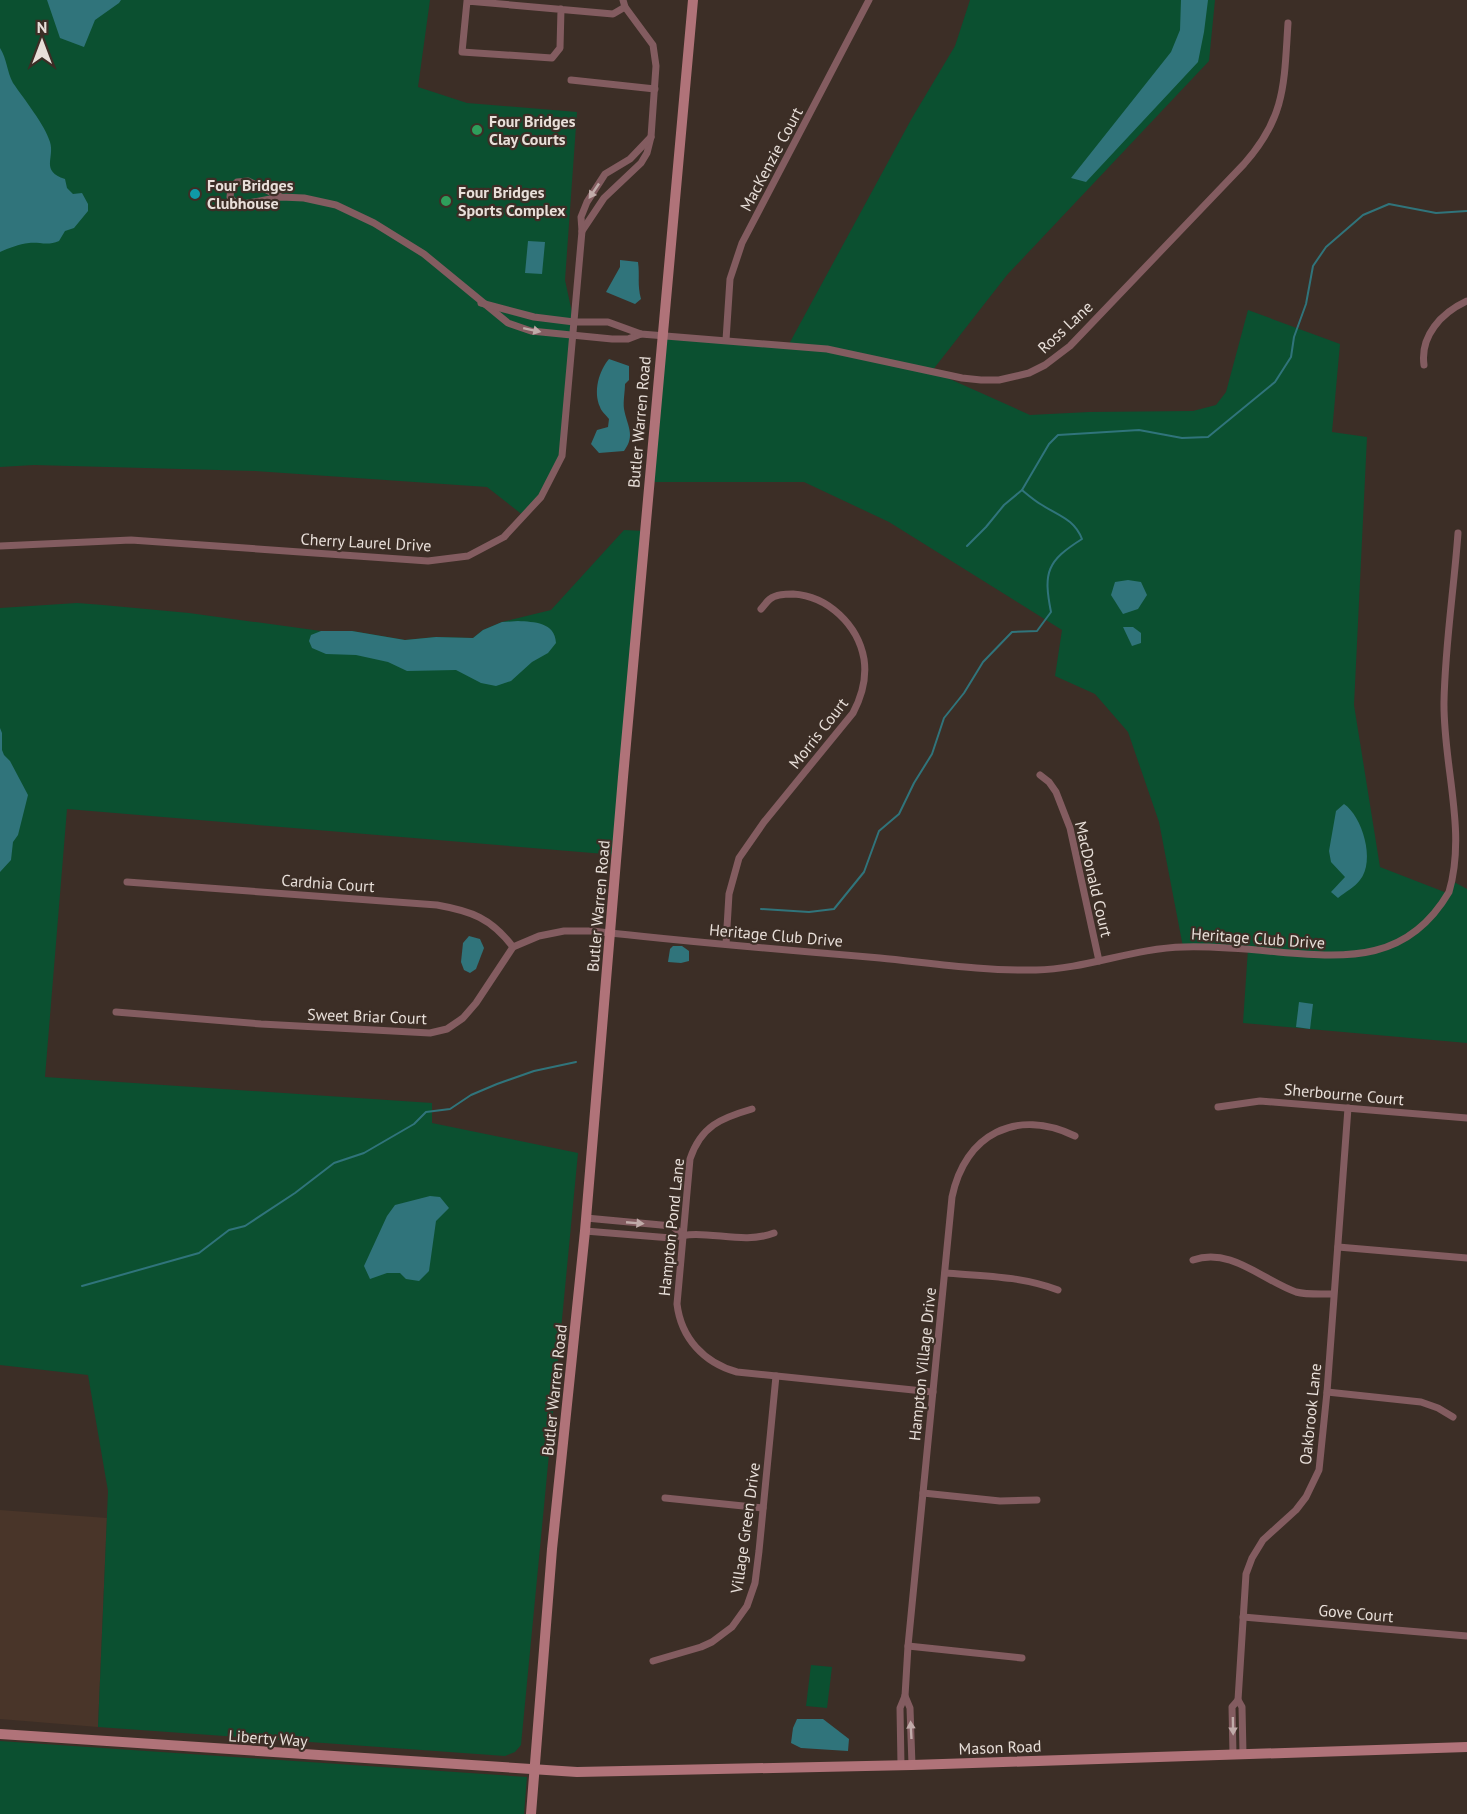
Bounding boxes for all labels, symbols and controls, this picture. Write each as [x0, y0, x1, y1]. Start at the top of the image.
north arrow [12, 12, 72, 72]
text: N [37, 17, 47, 37]
street label: MacKenzie Court [735, 103, 807, 214]
place label: Four Bridges Clay Courts [489, 111, 576, 149]
marker: Four Bridges Clay Courts [470, 123, 484, 137]
place label: Four Bridges Clubhouse [207, 175, 294, 213]
place label: Four Bridges Sports Complex [458, 182, 566, 220]
one-way arrow [589, 183, 600, 199]
marker: Four Bridges Clubhouse [188, 187, 202, 201]
marker: Four Bridges Sports Complex [439, 194, 453, 208]
street label: Ross Lane [1033, 297, 1097, 357]
one-way arrow [523, 326, 542, 335]
street label: Butler Warren Road [623, 355, 655, 489]
street label: Cherry Laurel Drive [300, 529, 432, 555]
street label: Morris Court [784, 693, 852, 772]
street label: MacDonald Court [1071, 819, 1117, 939]
street label: Butler Warren Road [582, 839, 614, 973]
street label: Cardnia Court [281, 870, 376, 896]
street label: Heritage Club Drive [708, 919, 844, 951]
street label: Heritage Club Drive [1190, 923, 1326, 953]
street label: Sweet Briar Court [307, 1004, 428, 1028]
street label: Sherbourne Court [1283, 1079, 1405, 1109]
street label: Hampton Pond Lane [654, 1157, 688, 1297]
one-way arrow [626, 1218, 645, 1228]
street label: Hampton Village Drive [904, 1286, 940, 1442]
street label: Butler Warren Road [537, 1323, 571, 1457]
street label: Oakbrook Lane [1295, 1362, 1325, 1466]
street label: Village Green Drive [726, 1461, 764, 1596]
street label: Gove Court [1318, 1600, 1395, 1626]
one-way arrow [1228, 1716, 1237, 1735]
one-way arrow [906, 1720, 915, 1739]
street label: Liberty Way [228, 1725, 309, 1751]
street label: Mason Road [958, 1736, 1042, 1758]

